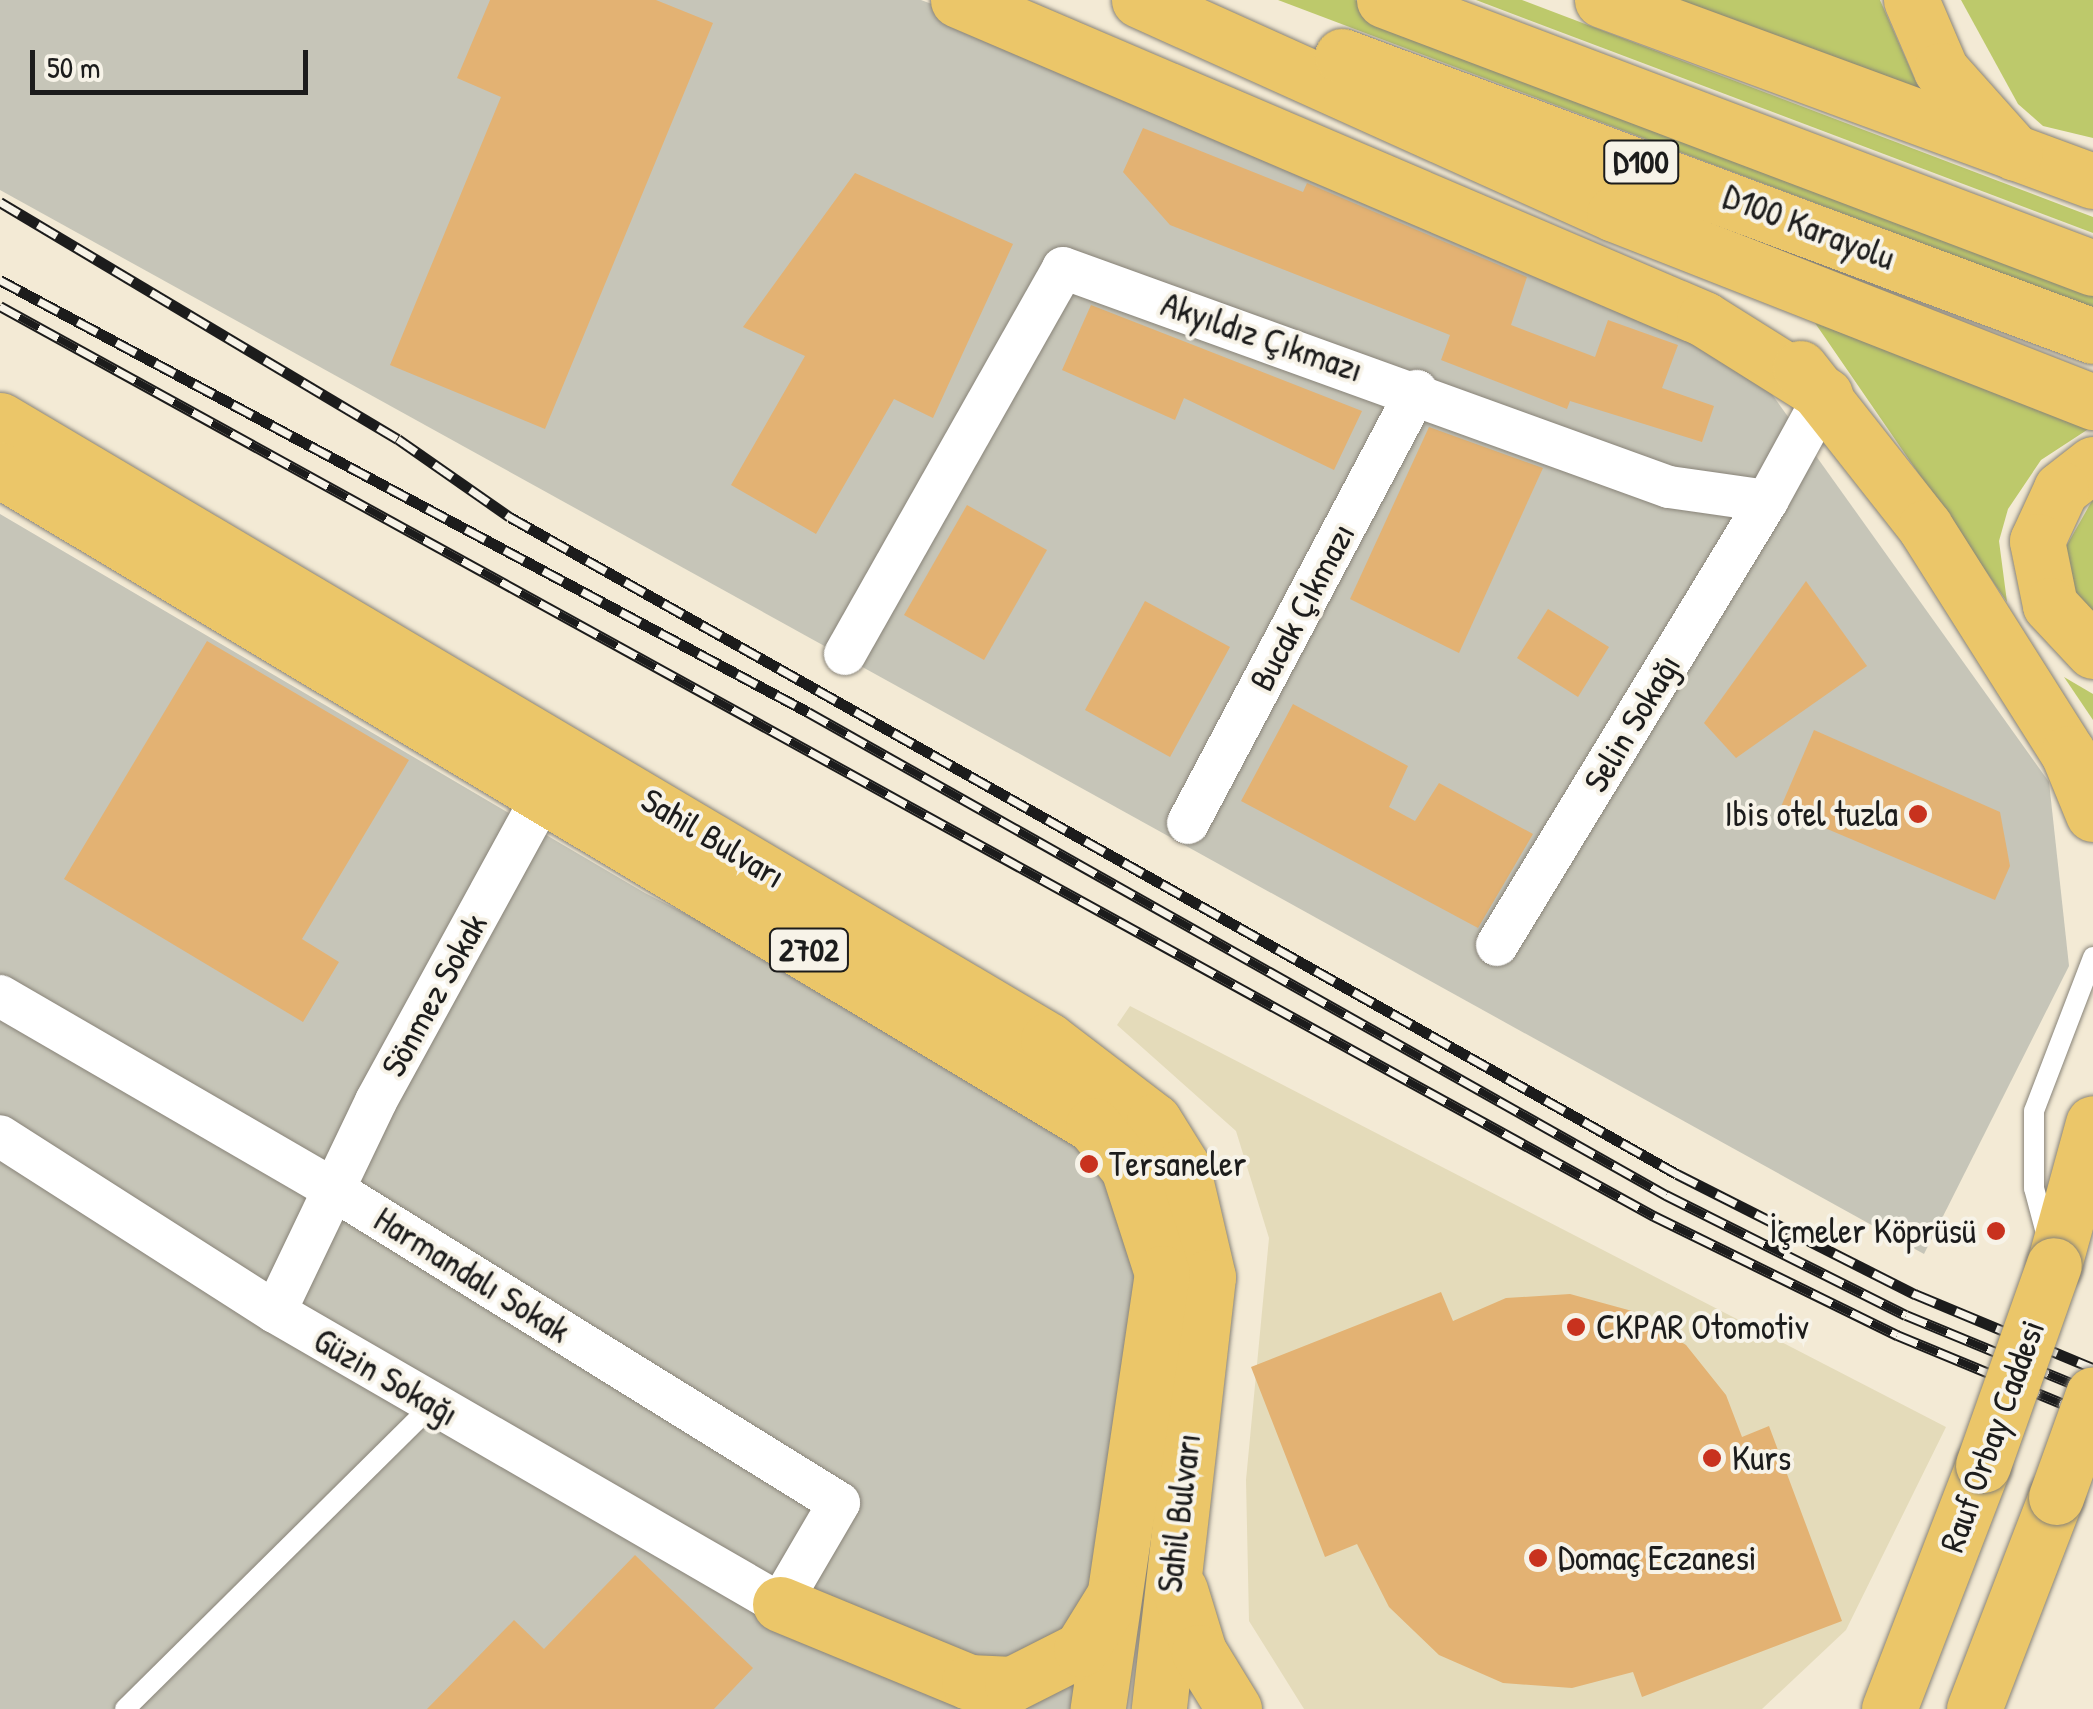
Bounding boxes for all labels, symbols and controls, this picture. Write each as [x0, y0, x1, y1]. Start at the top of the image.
scale bar [35, 30, 312, 92]
text: 50 m [47, 47, 100, 87]
road number: D100 [1601, 135, 1681, 189]
street label: D100 Karayolu [1717, 175, 1901, 279]
street label: Akyıldız Çıkmazı [1156, 283, 1368, 391]
street label: Bucak Çıkmazı [1240, 516, 1364, 698]
street label: Selin Sokağı [1575, 647, 1689, 799]
street label: Sahil Bulvarı [634, 779, 792, 897]
place label: Ibis otel tuzla [1725, 793, 1898, 835]
marker: Ibis otel tuzla [1907, 803, 1929, 825]
street label: Sönmez Sokak [372, 906, 496, 1084]
road number: 2702 [766, 923, 852, 977]
place label: Tersaneler [1109, 1143, 1246, 1185]
marker: Tersaneler [1078, 1153, 1100, 1175]
street label: Harmandalı Sokak [367, 1198, 577, 1352]
place label: İçmeler Köprüsü [1769, 1210, 1976, 1252]
marker: İçmeler Köprüsü [1985, 1220, 2007, 1242]
place label: CKPAR Otomotiv [1596, 1306, 1809, 1348]
street label: Rauf Orbay Caddesi [1931, 1314, 2053, 1558]
marker: CKPAR Otomotiv [1565, 1316, 1587, 1338]
street label: Güzin Sokağı [307, 1319, 465, 1435]
street label: Sahil Bulvarı [1148, 1431, 1210, 1595]
place label: Kurs [1732, 1437, 1791, 1479]
marker: Kurs [1701, 1447, 1723, 1469]
place label: Domaç Eczanesi [1558, 1537, 1757, 1579]
marker: Domaç Eczanesi [1527, 1547, 1549, 1569]

